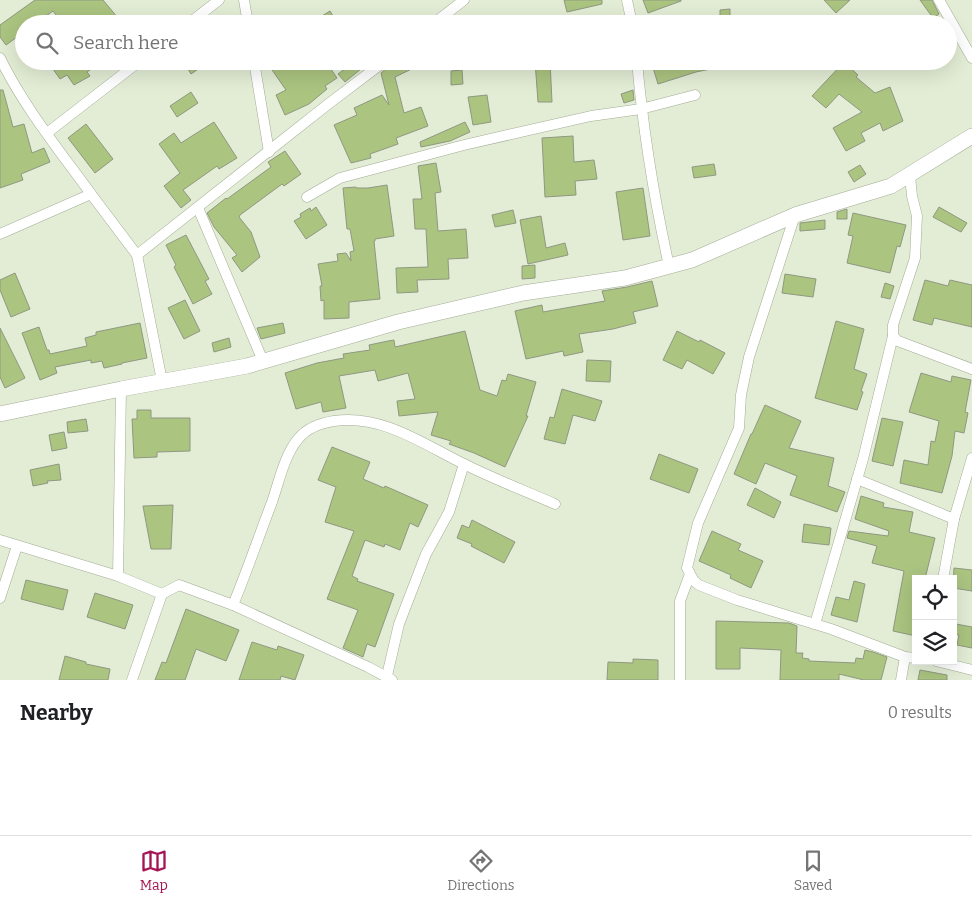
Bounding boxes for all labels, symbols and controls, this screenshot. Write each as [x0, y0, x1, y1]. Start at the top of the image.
search box [15, 15, 957, 70]
icon: search [33, 29, 61, 57]
text: Search here [73, 31, 178, 54]
map controls [912, 575, 957, 665]
button: locate [912, 575, 957, 620]
button: layers [912, 620, 957, 665]
text: Nearby [20, 700, 93, 726]
text: 0 results [888, 703, 952, 722]
tab: Map [140, 847, 168, 894]
tab: Directions [447, 847, 515, 894]
tab: Saved [794, 847, 832, 894]

